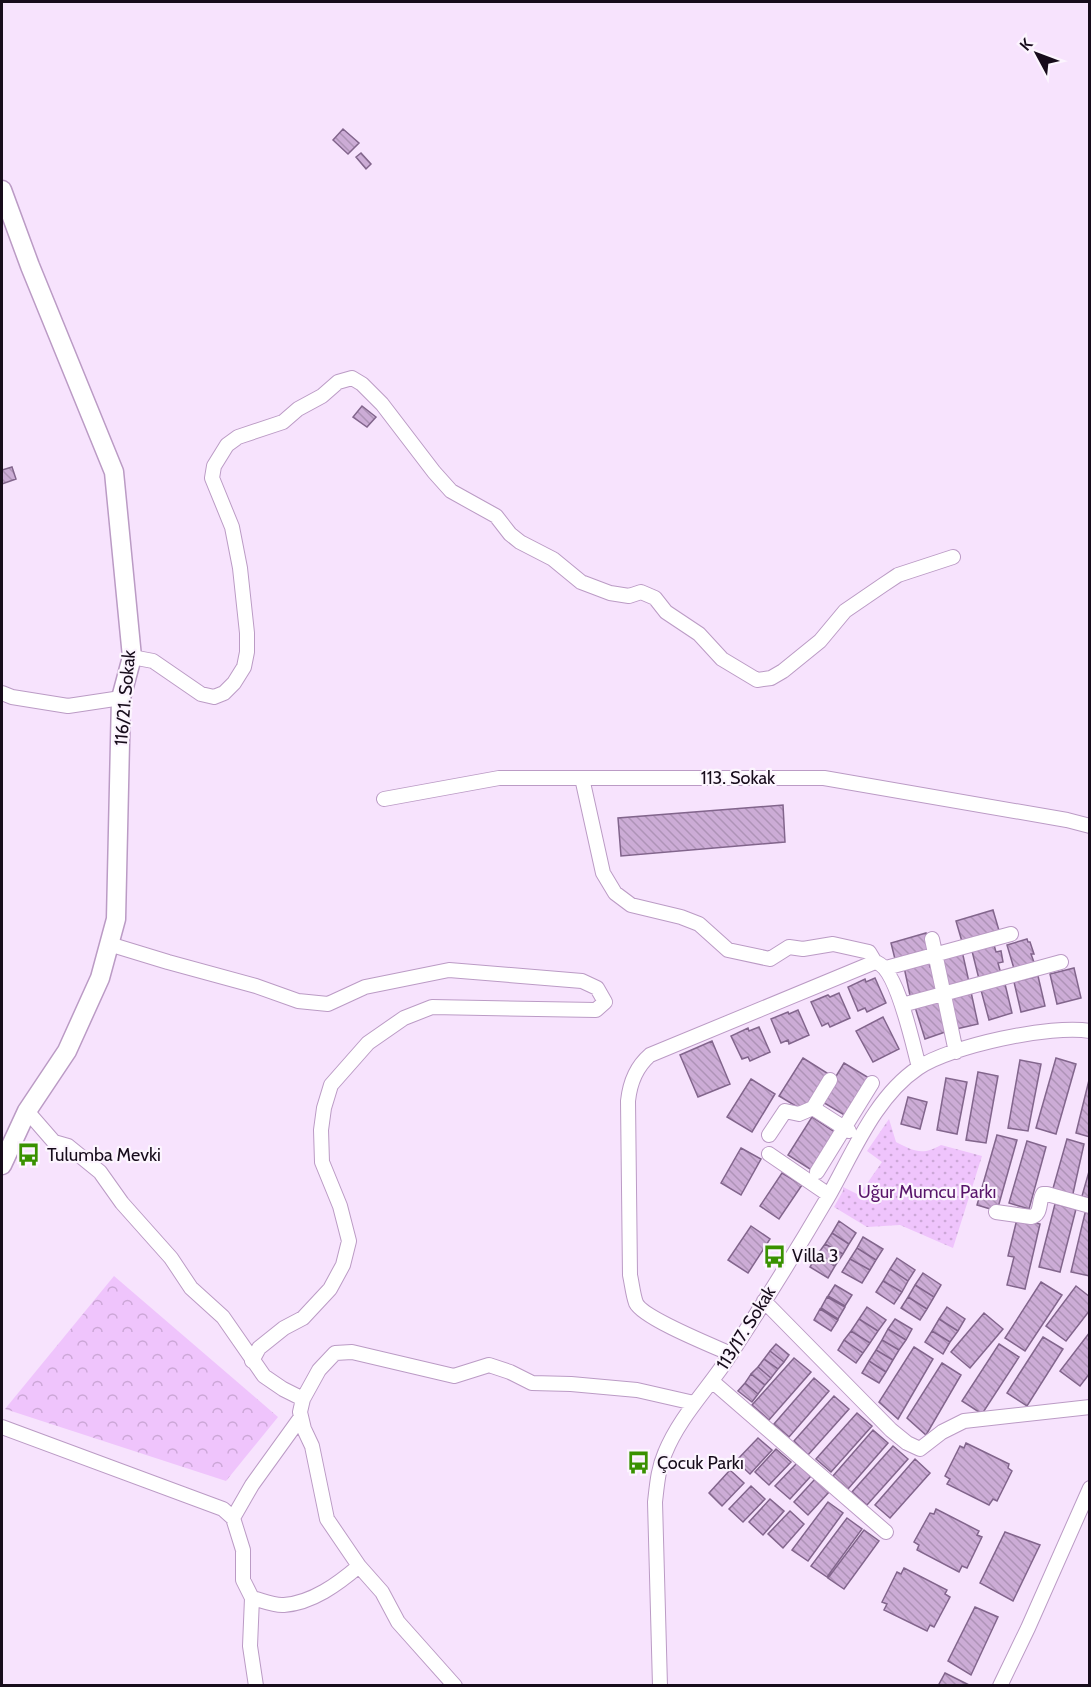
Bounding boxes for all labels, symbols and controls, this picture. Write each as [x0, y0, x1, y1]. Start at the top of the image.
north arrow [1007, 24, 1067, 84]
text: K [1016, 34, 1037, 55]
street label: 116/21. Sokak [110, 648, 140, 747]
street label: 113. Sokak [701, 767, 776, 789]
bus stop icon: Tulumba Mevki [16, 1142, 42, 1168]
place label: Tulumba Mevki [47, 1144, 161, 1166]
park label: Uğur Mumcu Parkı [858, 1181, 996, 1203]
bus stop icon: Villa 3 [761, 1243, 787, 1269]
place label: Villa 3 [792, 1245, 839, 1267]
street label: 113/17. Sokak [712, 1281, 781, 1374]
bus stop icon: Çocuk Parkı [626, 1450, 652, 1476]
place label: Çocuk Parkı [657, 1452, 744, 1474]

